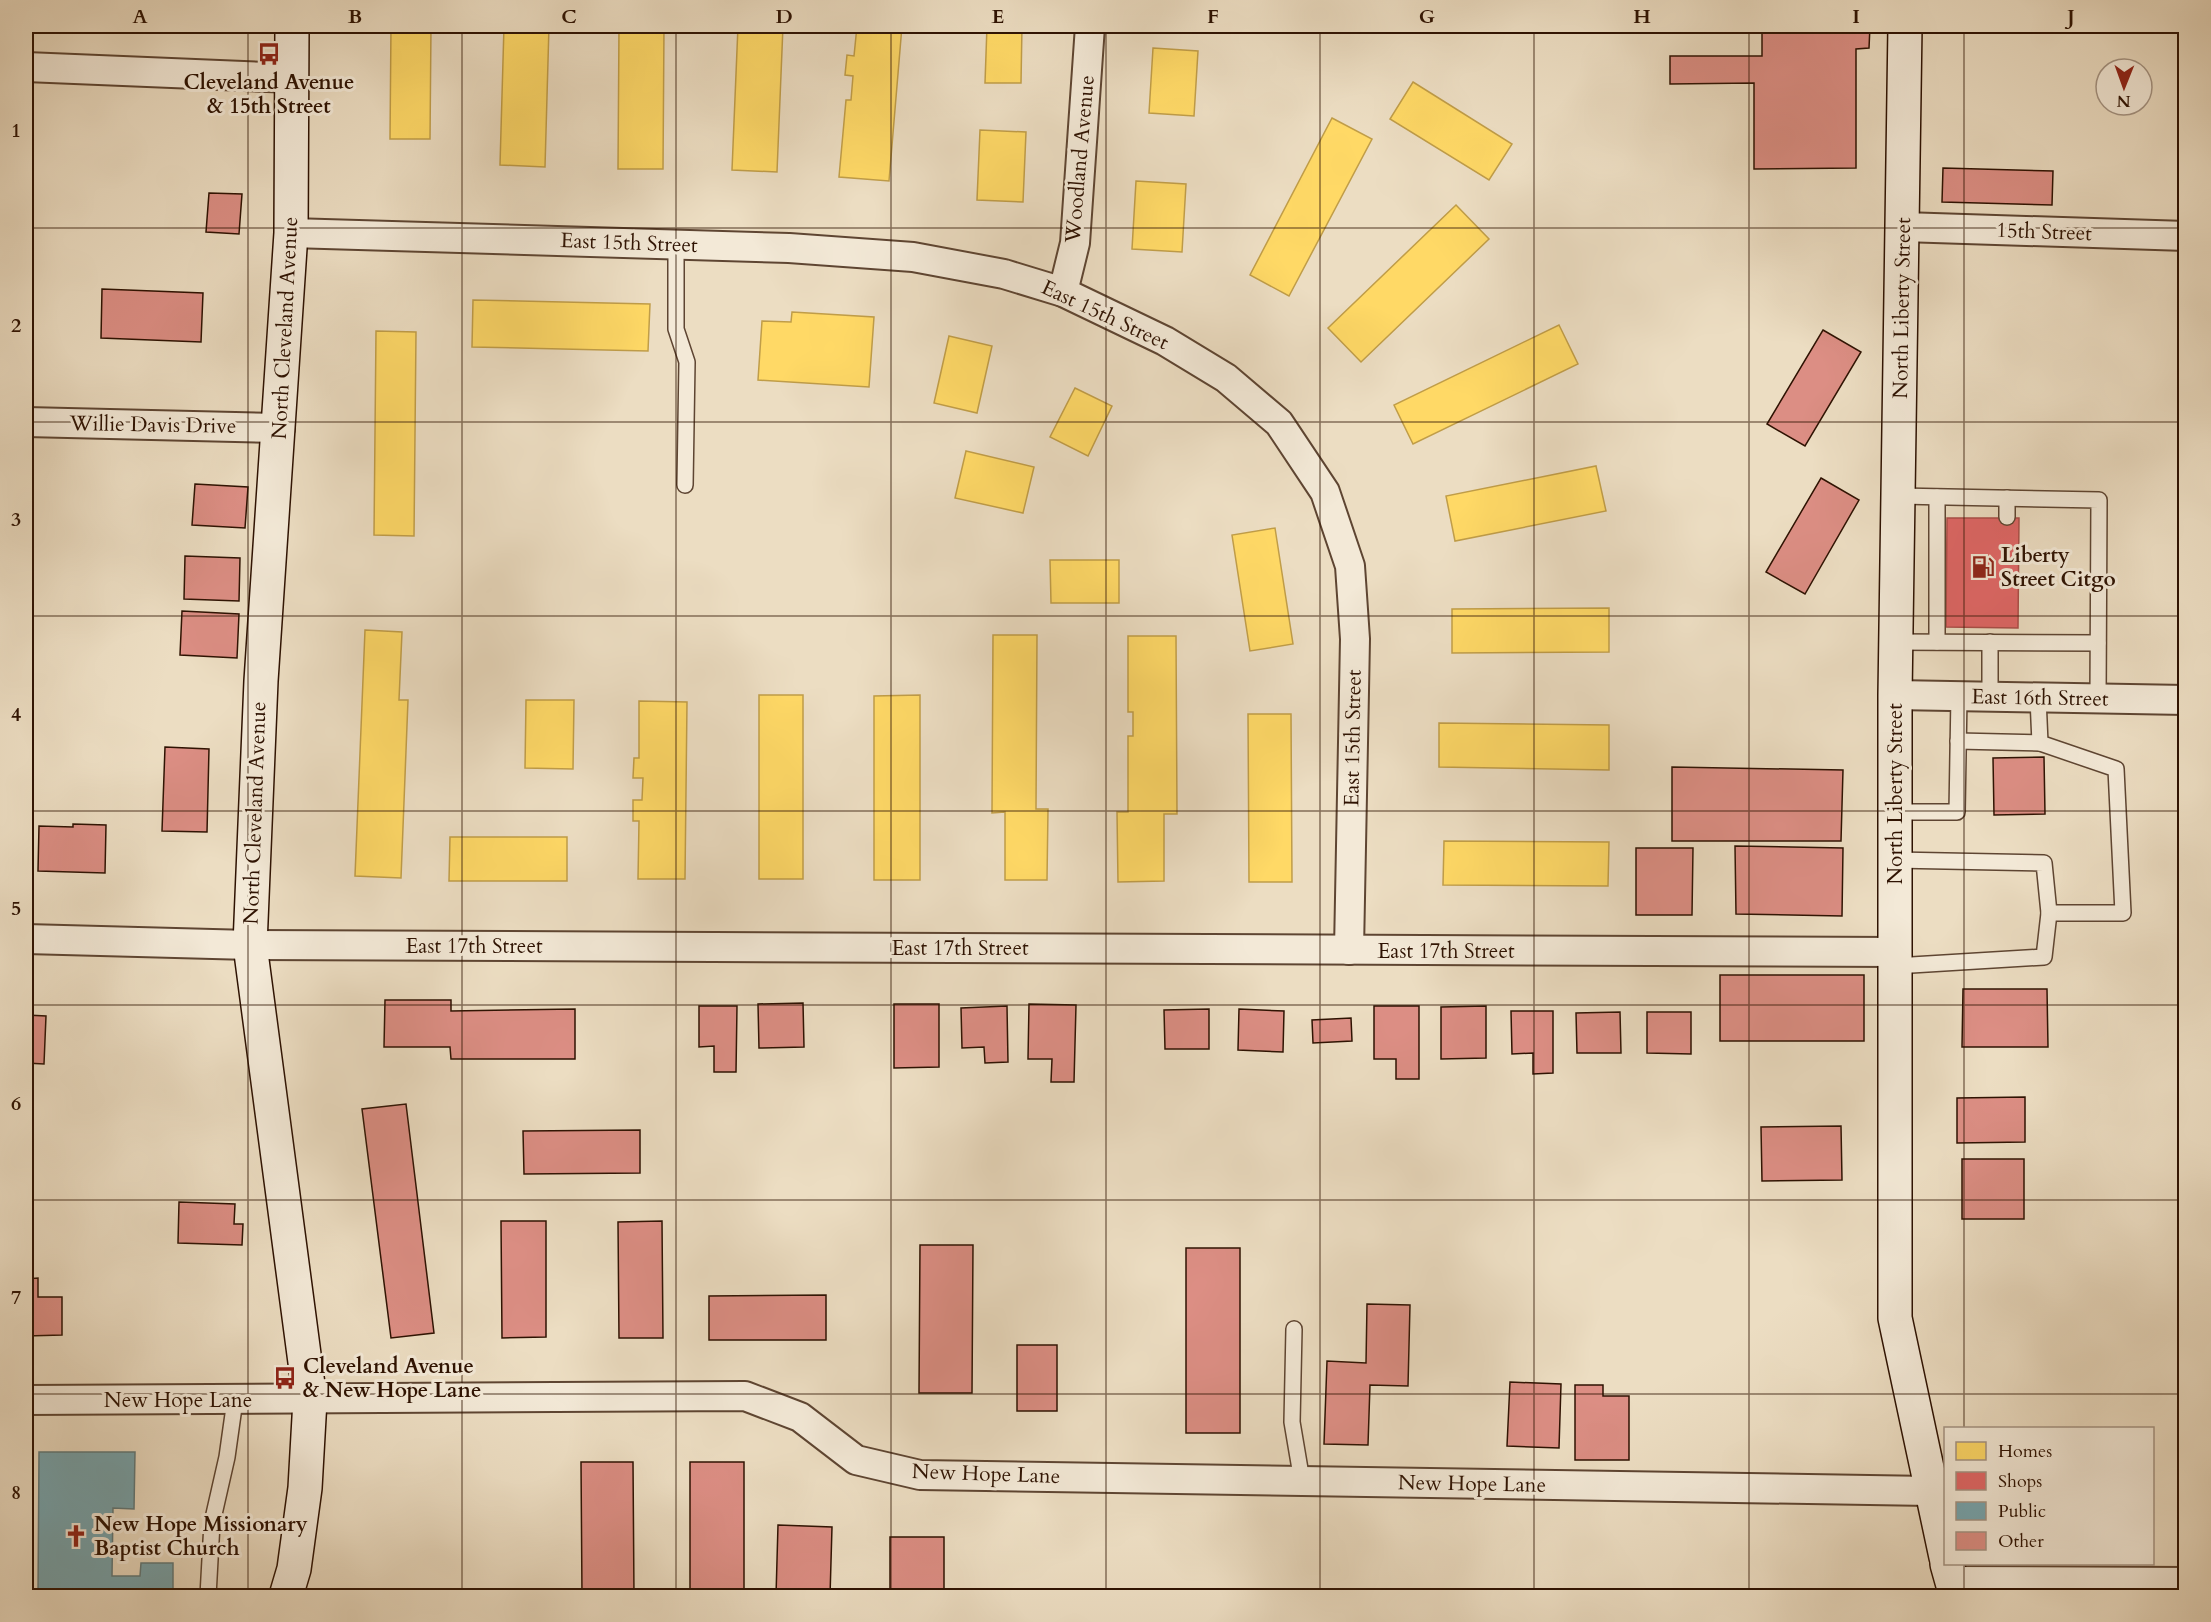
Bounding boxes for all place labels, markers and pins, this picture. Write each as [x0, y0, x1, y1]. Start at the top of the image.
bus stop icon: Cleveland Avenue & 15th Street [256, 41, 282, 67]
place label: Cleveland Avenue & 15th Street [183, 68, 355, 121]
place label: Liberty Street Citgo [2001, 541, 2116, 594]
fuel station icon: Liberty Street Citgo [1970, 554, 1996, 580]
place label: Cleveland Avenue & New Hope Lane [303, 1352, 481, 1405]
bus stop icon: Cleveland Avenue & New Hope Lane [272, 1365, 298, 1391]
place label: New Hope Missionary Baptist Church [94, 1510, 308, 1563]
church icon: New Hope Missionary Baptist Church [63, 1523, 89, 1549]

